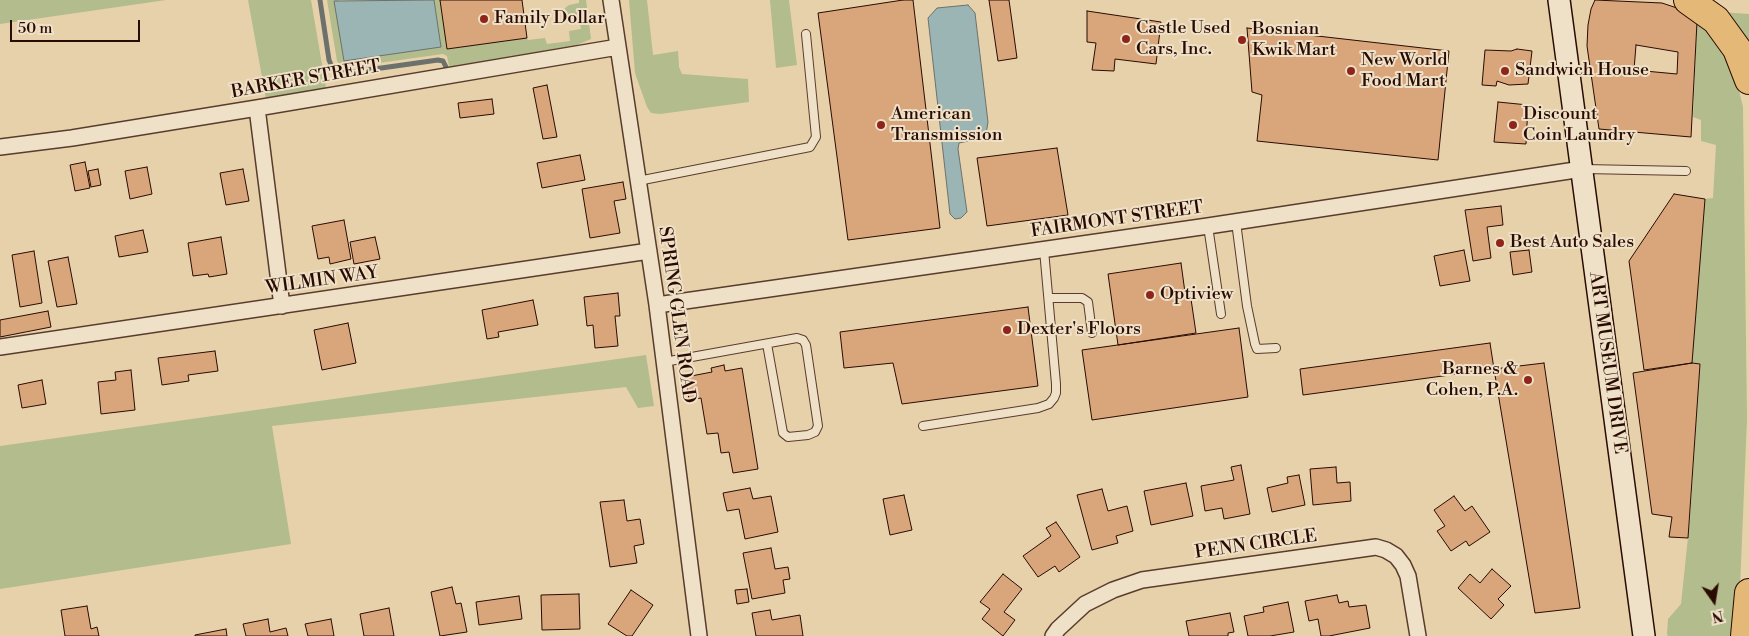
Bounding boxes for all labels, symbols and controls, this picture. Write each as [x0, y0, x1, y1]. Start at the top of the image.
place label: Family Dollar [494, 8, 605, 30]
scale bar [12, 10, 142, 42]
marker: Family Dollar [478, 13, 490, 25]
place label: Castle Used Cars, Inc. [1136, 18, 1230, 60]
text: 50 m [18, 19, 52, 38]
place label: Bosnian Kwik Mart [1252, 19, 1336, 62]
marker: Castle Used Cars, Inc. [1120, 33, 1132, 45]
marker: Bosnian Kwik Mart [1236, 34, 1248, 46]
place label: New World Food Mart [1361, 50, 1448, 92]
street label: BARKER STREET [230, 56, 382, 104]
place label: Sandwich House [1515, 60, 1649, 82]
marker: New World Food Mart [1345, 65, 1357, 77]
marker: Sandwich House [1499, 65, 1511, 77]
place label: American Transmission [891, 104, 1003, 146]
place label: Discount Coin Laundry [1523, 104, 1635, 146]
marker: American Transmission [875, 119, 887, 131]
marker: Discount Coin Laundry [1507, 119, 1519, 131]
street label: FAIRMONT STREET [1029, 197, 1205, 243]
street label: SPRING GLEN ROAD [653, 225, 699, 405]
place label: Best Auto Sales [1510, 232, 1634, 254]
marker: Best Auto Sales [1494, 237, 1506, 249]
street label: WILMIN WAY [264, 262, 380, 300]
street label: ART MUSEUM DRIVE [1584, 270, 1630, 456]
place label: Optiview [1160, 284, 1233, 306]
marker: Optiview [1144, 289, 1156, 301]
place label: Dexter's Floors [1017, 319, 1141, 341]
marker: Dexter's Floors [1001, 324, 1013, 336]
place label: Barnes & Cohen, P.A. [1426, 359, 1518, 402]
marker: Barnes & Cohen, P.A. [1522, 374, 1534, 386]
street label: PENN CIRCLE [1193, 526, 1319, 564]
north arrow [1689, 576, 1739, 626]
text: N [1710, 606, 1725, 626]

